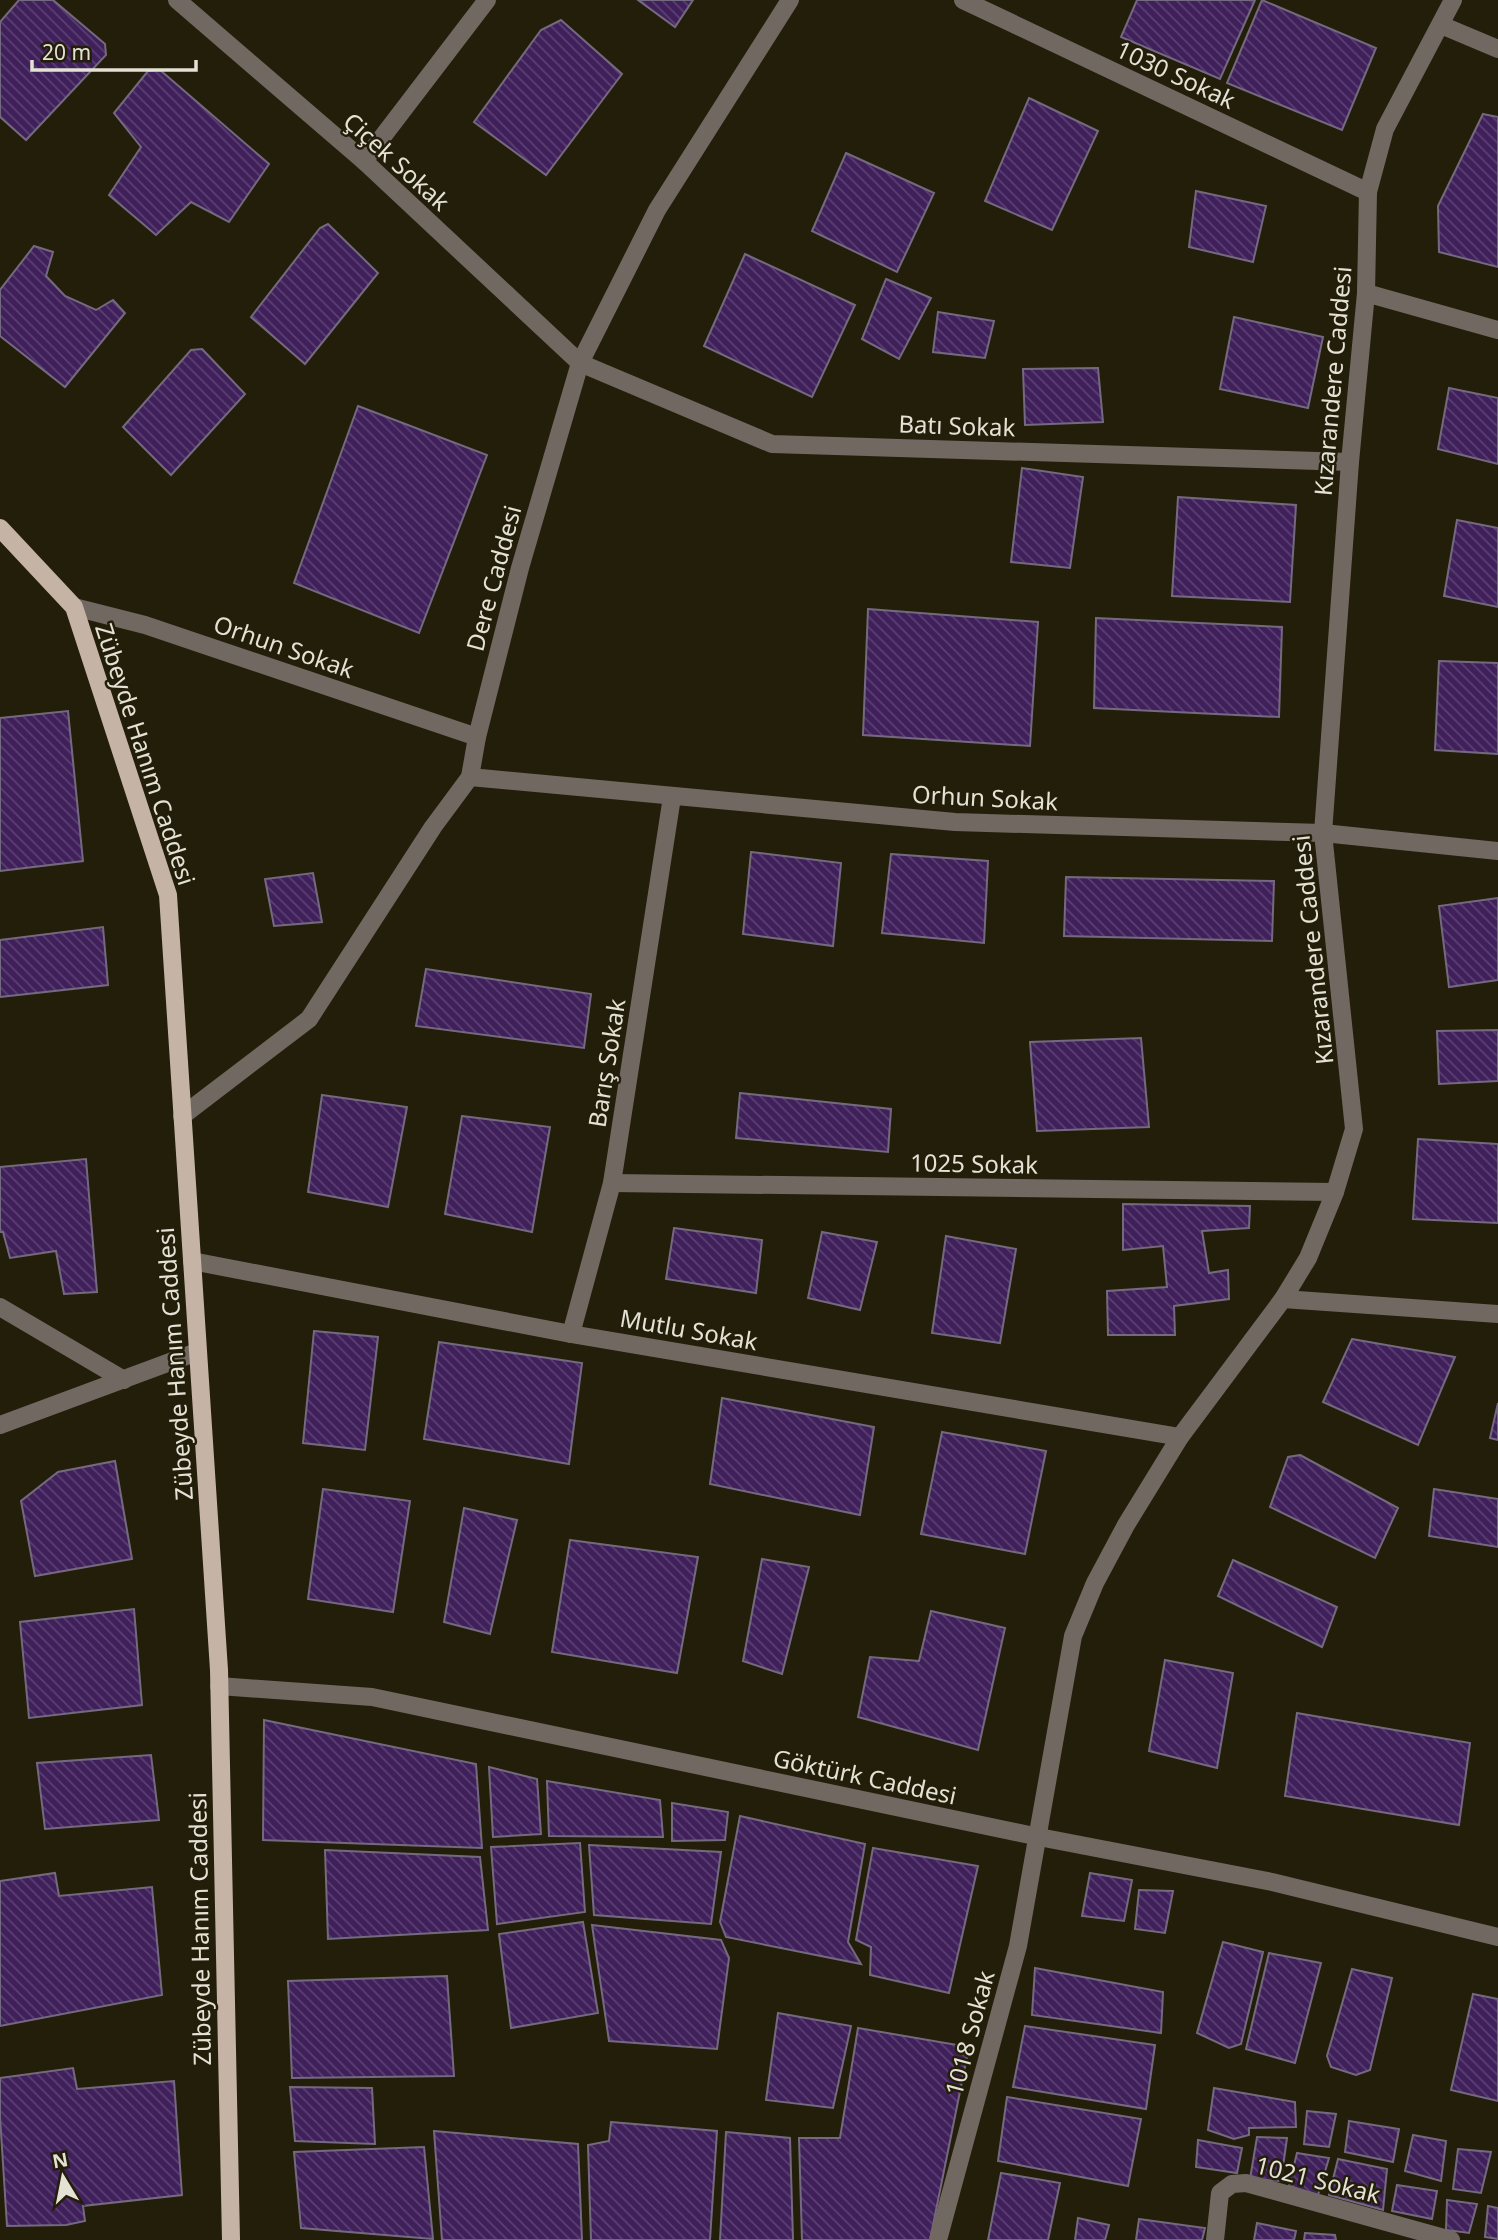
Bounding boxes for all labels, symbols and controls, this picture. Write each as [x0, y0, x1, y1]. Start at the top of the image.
scale bar [32, 28, 196, 72]
street label: 1030 Sokak [1111, 32, 1241, 116]
text: 20 m [42, 38, 91, 66]
street label: Çiçek Sokak [337, 104, 457, 218]
street label: Kızarandere Caddesi [1306, 265, 1358, 497]
street label: Batı Sokak [898, 406, 1016, 444]
street label: Dere Caddesi [458, 501, 528, 655]
street label: Orhun Sokak [210, 607, 359, 685]
street label: Zübeyde Hanım Caddesi [88, 619, 204, 889]
street label: Orhun Sokak [911, 777, 1059, 817]
street label: Kızarandere Caddesi [1284, 834, 1340, 1066]
street label: Barış Sokak [580, 996, 632, 1130]
street label: 1025 Sokak [910, 1145, 1038, 1181]
street label: Zübeyde Hanım Caddesi [148, 1226, 200, 1502]
street label: Mutlu Sokak [618, 1301, 761, 1357]
street label: Göktürk Caddesi [770, 1740, 960, 1812]
street label: Zübeyde Hanım Caddesi [180, 1792, 218, 2066]
street label: 1018 Sokak [937, 1967, 1002, 2099]
north arrow [28, 2142, 98, 2212]
text: N [50, 2146, 70, 2174]
street label: 1021 Sokak [1252, 2148, 1384, 2211]

